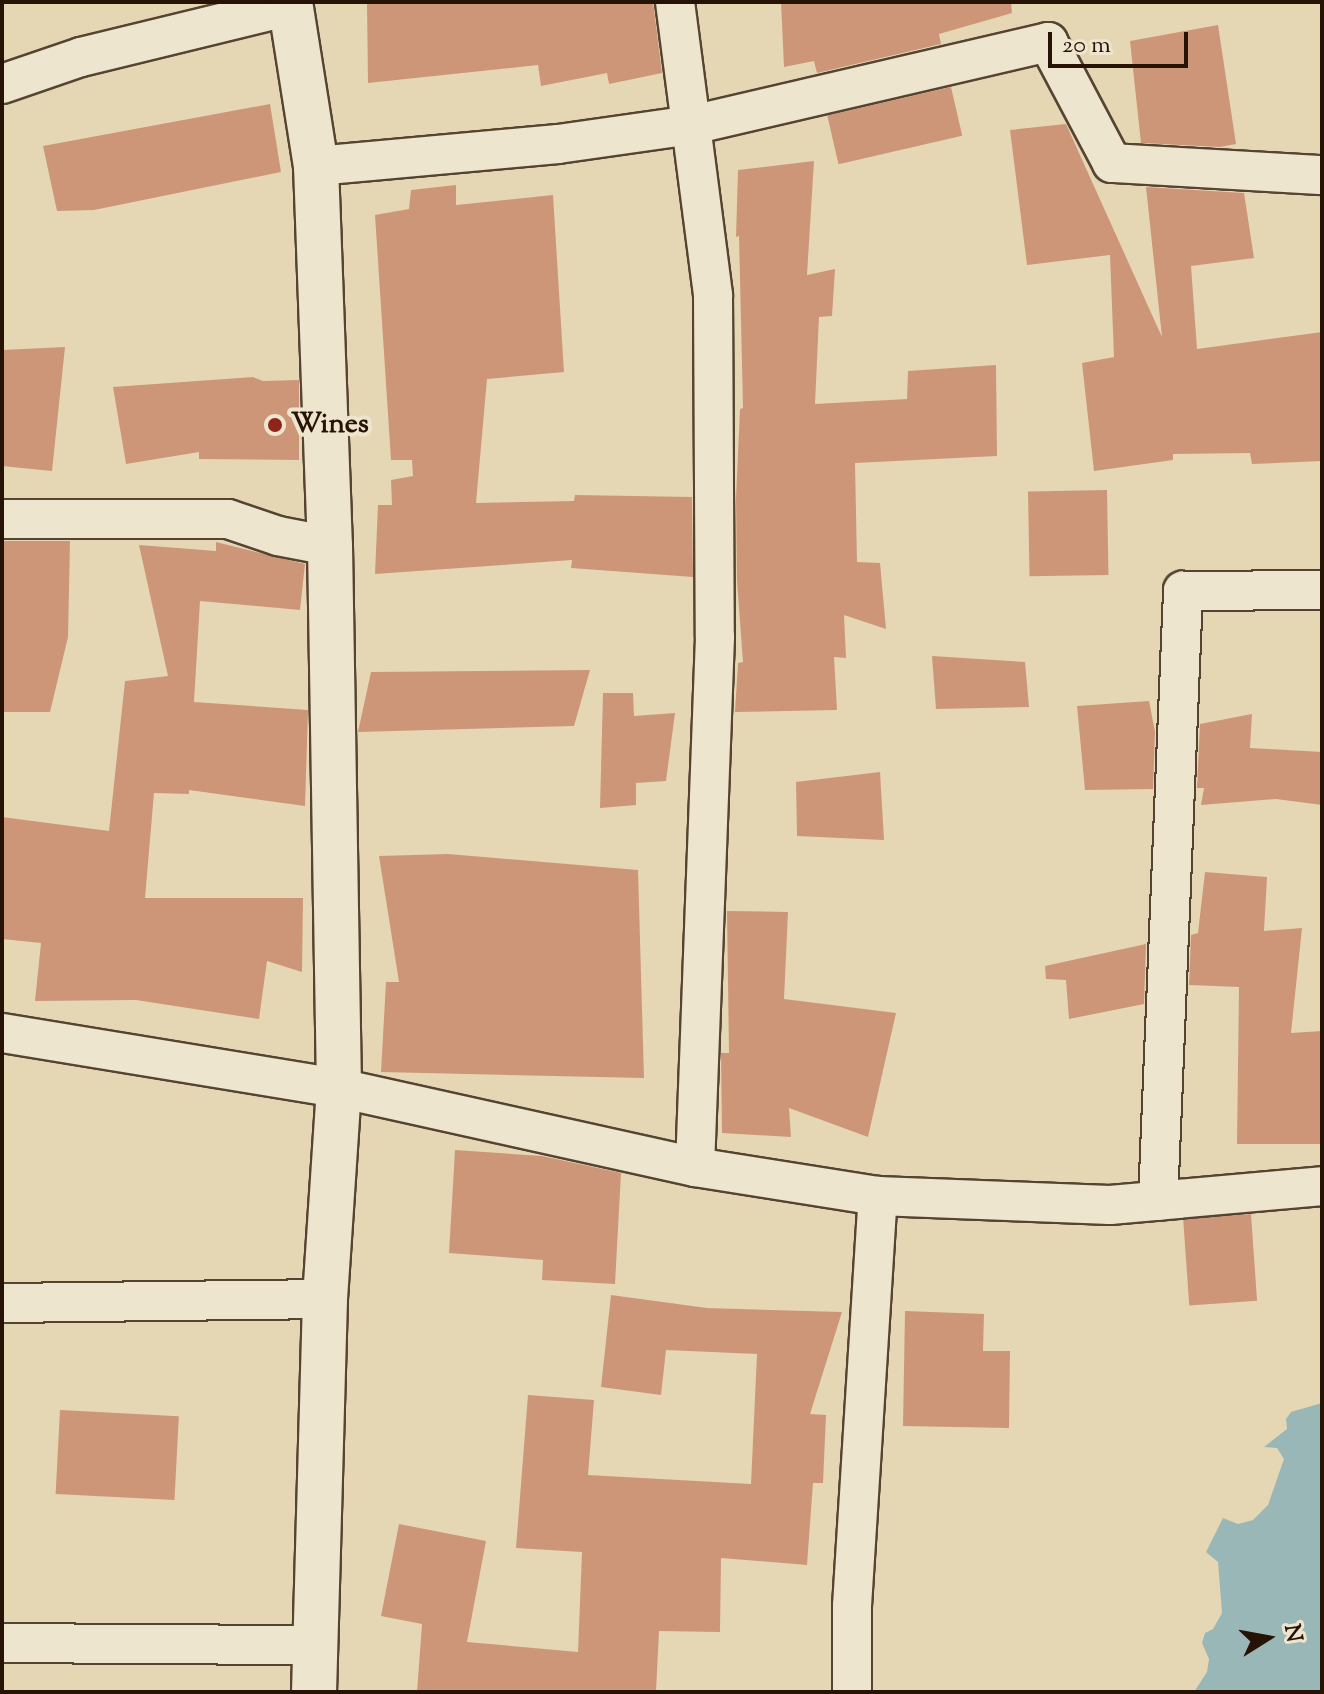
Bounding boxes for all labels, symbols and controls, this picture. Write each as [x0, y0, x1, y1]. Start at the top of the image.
scale bar [1052, 16, 1192, 66]
text: 20 m [1062, 29, 1111, 63]
place label: Wines [291, 408, 369, 442]
marker: Wines [266, 416, 284, 434]
north arrow [1228, 1598, 1308, 1678]
text: N [1274, 1622, 1309, 1645]

